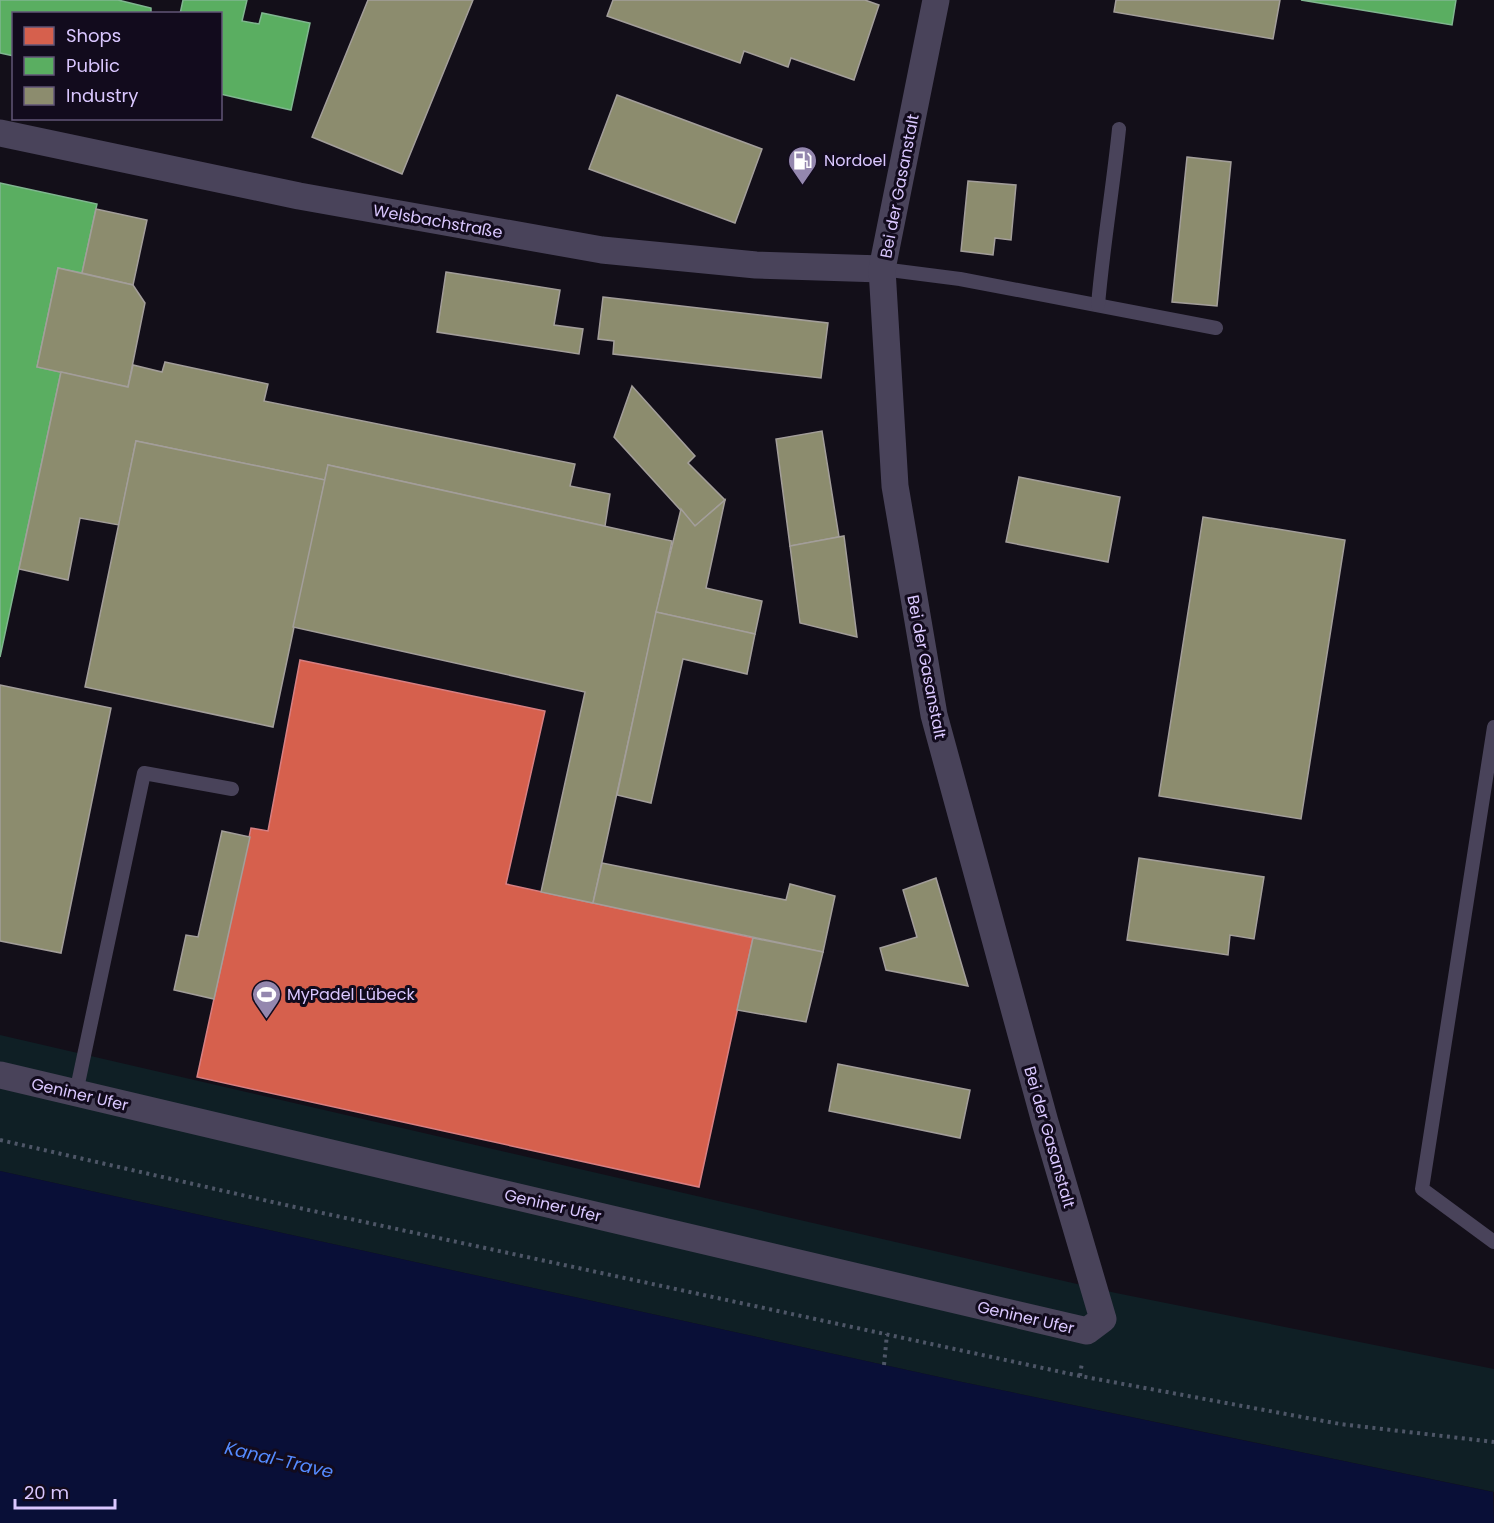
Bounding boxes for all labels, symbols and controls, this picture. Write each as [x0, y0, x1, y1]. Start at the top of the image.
legend [12, 12, 222, 120]
text: Shops [66, 23, 121, 48]
text: Public [66, 53, 120, 78]
text: Industry [66, 83, 138, 108]
street label: Bei der Gasanstalt [874, 112, 925, 260]
fuel station icon: Nordoel [787, 144, 819, 186]
place label: Nordoel [824, 149, 886, 172]
street label: Welsbachstraße [371, 199, 505, 244]
street label: Bei der Gasanstalt [901, 593, 952, 741]
sports icon: MyPadel Lübeck [250, 978, 282, 1020]
place label: MyPadel Lübeck [287, 983, 415, 1006]
street label: Bei der Gasanstalt [1018, 1064, 1081, 1211]
street label: Geniner Ufer [29, 1072, 131, 1117]
street label: Geniner Ufer [502, 1183, 604, 1228]
street label: Geniner Ufer [975, 1295, 1077, 1340]
water label: Kanal-Trave [222, 1435, 336, 1484]
scale bar [15, 1472, 116, 1510]
text: 20 m [24, 1480, 69, 1505]

